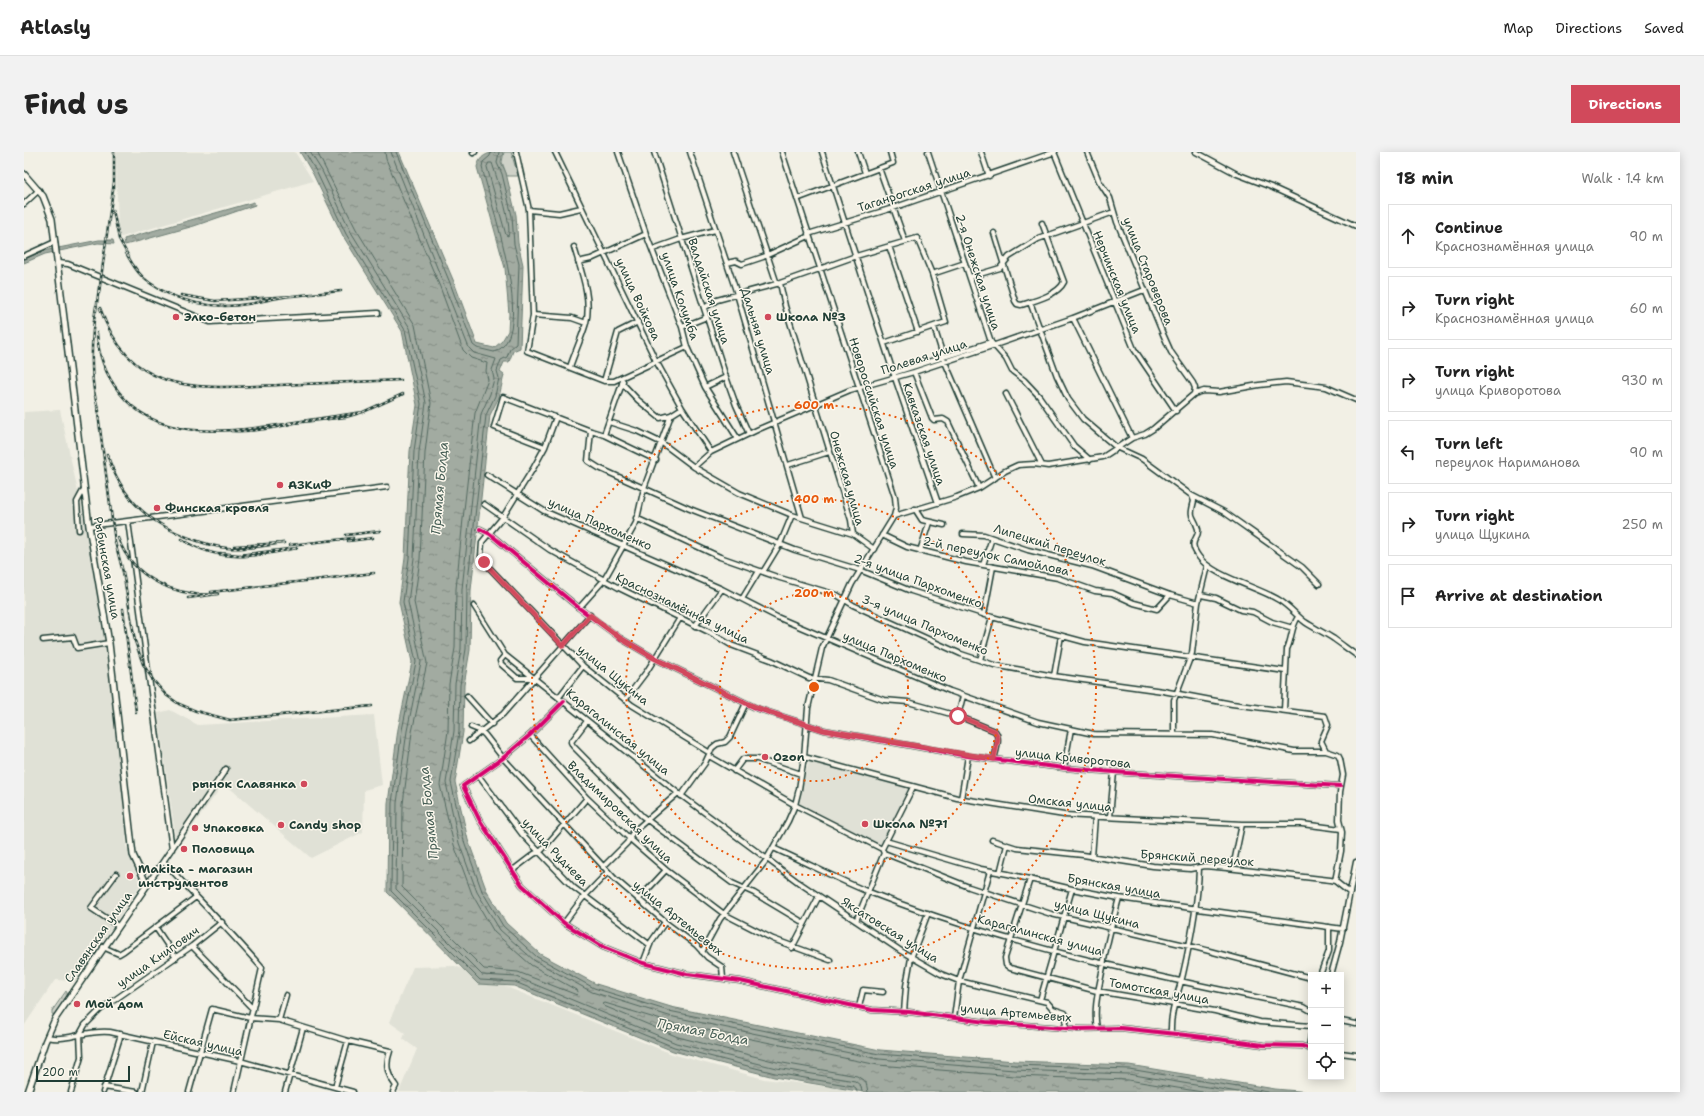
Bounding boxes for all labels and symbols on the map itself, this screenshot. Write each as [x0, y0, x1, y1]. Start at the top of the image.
street label: Таганрогская улица [856, 164, 973, 216]
street label: 2-я Онежская улица [952, 212, 1004, 332]
street label: улица Староверова [1119, 215, 1177, 328]
street label: Нерчинская улица [1089, 228, 1145, 336]
street label: Валдайская улица [684, 236, 734, 347]
street label: улица Колумба [657, 250, 703, 343]
street label: улица Войкова [612, 255, 664, 343]
street label: Дальняя улица [737, 286, 779, 377]
place label: Элко-бетон [184, 309, 256, 325]
place label: Школа №3 [776, 309, 846, 325]
marker: Элко-бетон [171, 312, 181, 322]
marker: Школа №3 [763, 312, 773, 322]
street label: Новороссийская улица [845, 335, 903, 471]
street label: Полевая улица [879, 335, 969, 378]
street label: Кавказская улица [899, 381, 949, 488]
text: 600 m [794, 397, 834, 413]
street label: Онежская улица [826, 429, 868, 528]
water label: Прямая Болда [427, 441, 452, 535]
place label: АЗКиФ [288, 477, 332, 493]
marker: АЗКиФ [275, 480, 285, 490]
text: 400 m [794, 491, 834, 507]
street label: улица Пархоменко [546, 494, 654, 554]
place label: Финская кровля [165, 500, 269, 516]
marker: Финская кровля [152, 503, 162, 513]
street label: Рыбинская улица [90, 515, 124, 621]
street label: Липецкий переулок [992, 520, 1109, 570]
street label: 2-й переулок Самойлова [921, 533, 1071, 579]
street label: 2-я улица Пархоменко [852, 550, 984, 612]
route end [475, 553, 493, 571]
street label: Краснознамённая улица [613, 569, 752, 648]
text: 200 m [794, 585, 834, 601]
street label: 3-я улица Пархоменко [860, 592, 990, 658]
street label: улица Пархоменко [841, 628, 949, 686]
street label: улица Щукина [574, 641, 652, 709]
centre of rings [807, 680, 821, 694]
street label: Карагалинская улица [563, 685, 674, 779]
route start [949, 707, 967, 725]
street label: улица Криворотова [1014, 744, 1132, 772]
place label: Ozon [773, 749, 805, 765]
marker: Ozon [760, 752, 770, 762]
street label: Владимировская улица [564, 757, 676, 867]
water label: Прямая Болда [415, 766, 442, 860]
place label: рынок Славянка [192, 776, 297, 792]
marker: рынок Славянка [299, 779, 309, 789]
street label: Омская улица [1027, 791, 1113, 815]
street label: улица Руднева [518, 814, 592, 890]
place label: Школа №71 [873, 816, 948, 832]
place label: Candy shop [289, 817, 361, 833]
marker: Школа №71 [860, 819, 870, 829]
place label: Упаковка [203, 820, 265, 836]
marker: Candy shop [276, 820, 286, 830]
marker: Упаковка [190, 823, 200, 833]
place label: Половица [192, 841, 255, 857]
marker: Половица [179, 844, 189, 854]
street label: Брянский переулок [1140, 846, 1255, 870]
place label: Makita - магазин инструментов [138, 861, 253, 891]
street label: Брянская улица [1066, 870, 1162, 902]
marker: Makita - магазин инструментов [125, 871, 135, 881]
street label: улица Артемьевых [630, 877, 726, 959]
street label: Славянская улица [61, 888, 136, 986]
street label: Яксатовская улица [838, 894, 942, 967]
street label: улица Щукина [1053, 896, 1142, 932]
street label: Карагалинская улица [976, 911, 1105, 960]
street label: улица Книпович [114, 923, 202, 991]
street label: Томотская улица [1108, 974, 1211, 1008]
place label: Мой дом [85, 996, 143, 1012]
marker: Мой дом [72, 999, 82, 1009]
street label: улица Артемьевых [960, 1000, 1072, 1026]
water label: Прямая Болда [656, 1014, 750, 1049]
street label: Ейская улица [162, 1026, 245, 1060]
scale bar [36, 1064, 130, 1083]

